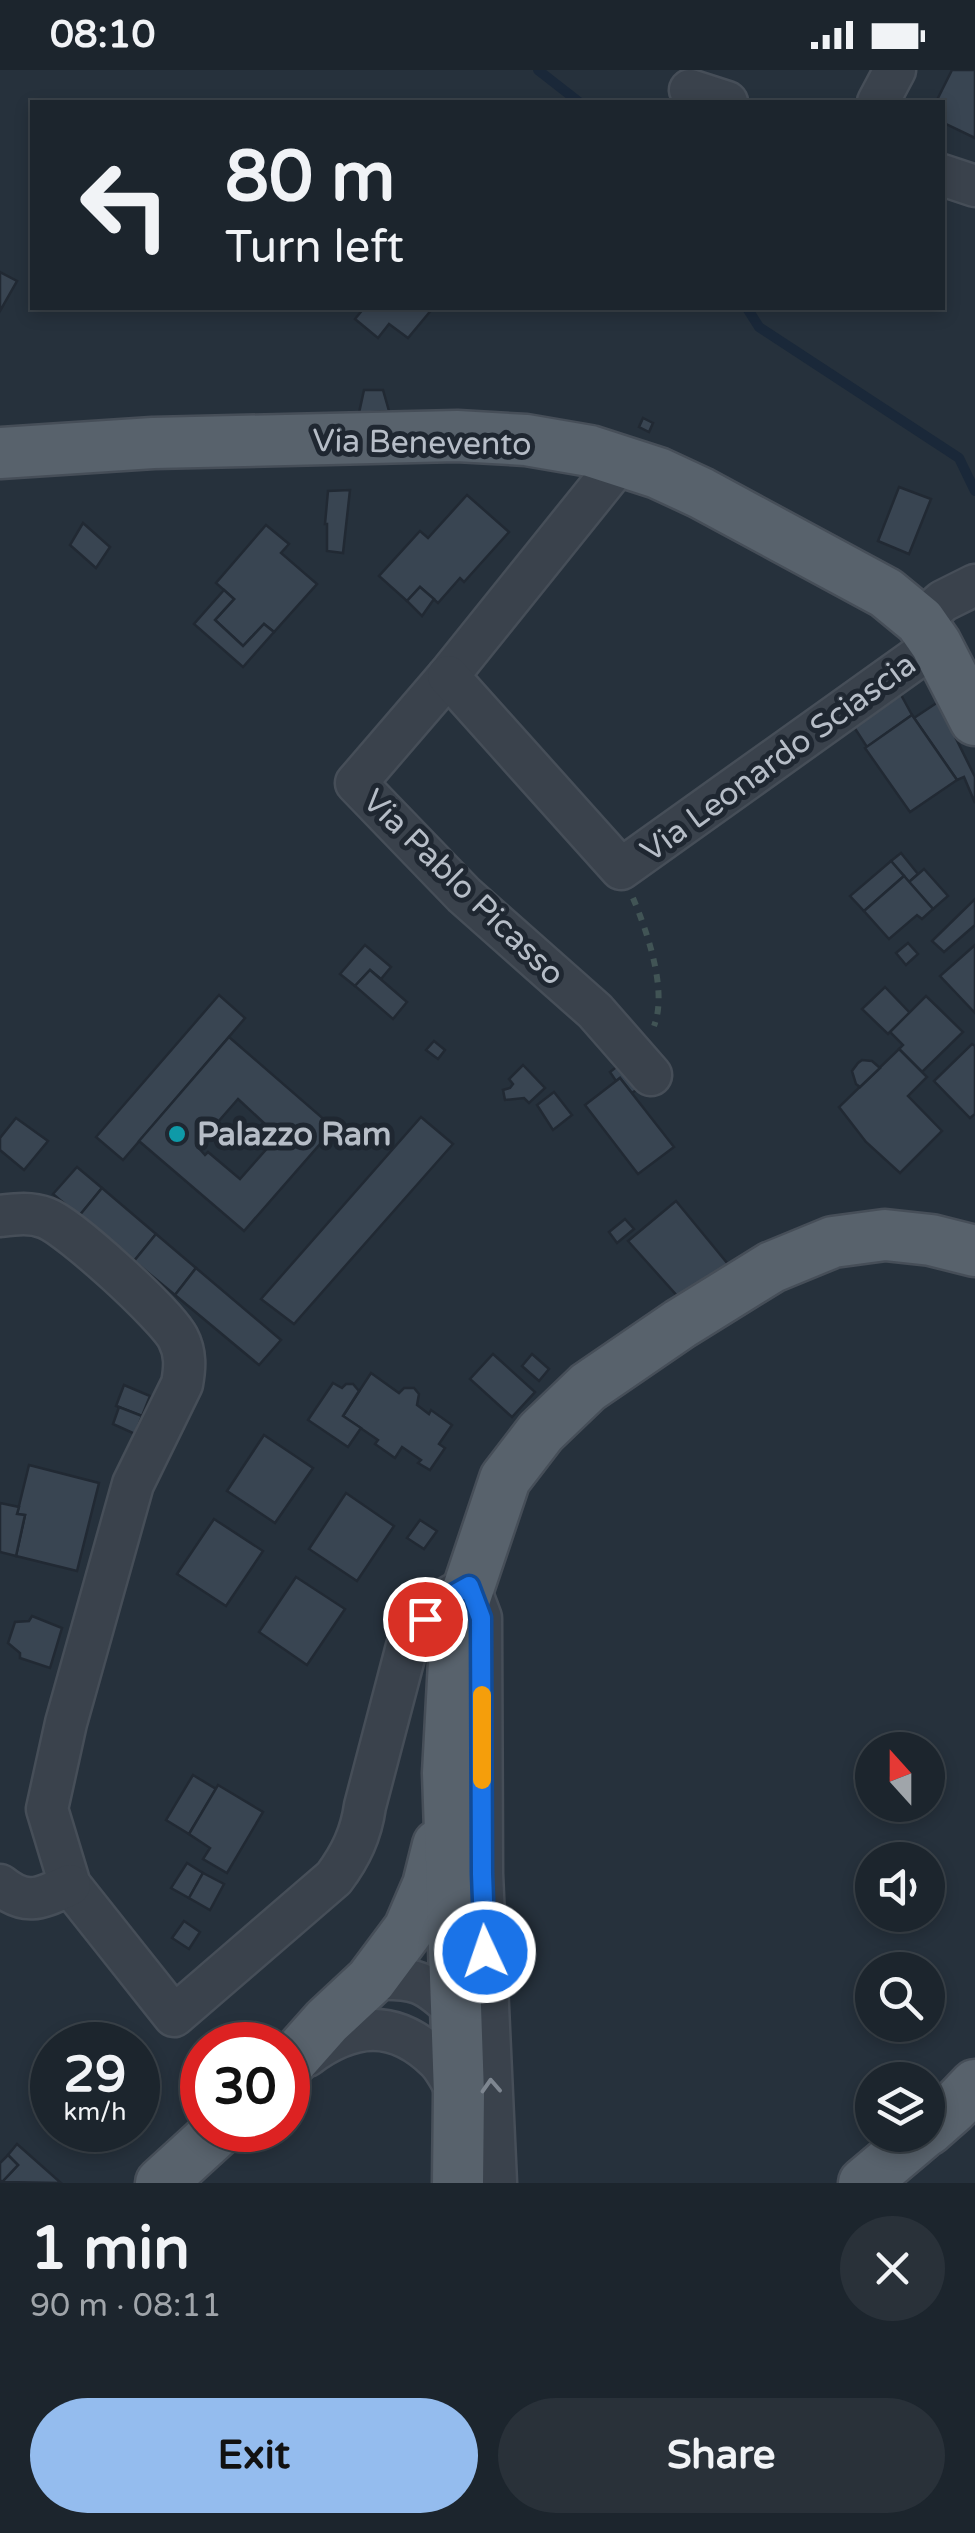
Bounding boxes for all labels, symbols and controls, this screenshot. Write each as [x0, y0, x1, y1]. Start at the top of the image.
text: 08:10 [50, 12, 155, 58]
text: 80 m [225, 136, 395, 220]
icon: left [60, 140, 190, 270]
text: Turn left [225, 221, 404, 275]
street label: Via Benevento [312, 422, 532, 464]
street label: Via Leonardo Sciascia [634, 645, 923, 870]
street label: Via Pablo Picasso [355, 782, 572, 993]
place label: Palazzo Ram [197, 1116, 391, 1154]
marker: Palazzo Ram [166, 1123, 188, 1145]
pin [383, 1577, 468, 1662]
icon: arrive [398, 1592, 453, 1647]
north arrow [855, 1732, 945, 1822]
map controls [855, 1732, 945, 2152]
button: sound [855, 1842, 945, 1932]
position arrow [433, 1900, 537, 2004]
button: search [855, 1952, 945, 2042]
speed limit sign: 30 [180, 2022, 310, 2152]
text: 29 [64, 2045, 126, 2105]
button: layers [855, 2062, 945, 2152]
one-way arrow [481, 2077, 502, 2093]
text: km/h [64, 2097, 126, 2127]
text: 1 min [30, 2213, 190, 2285]
button: close [840, 2216, 945, 2321]
text: 90 m · 08:11 [30, 2287, 222, 2325]
button: Exit [30, 2398, 478, 2513]
button: Share [498, 2398, 945, 2513]

